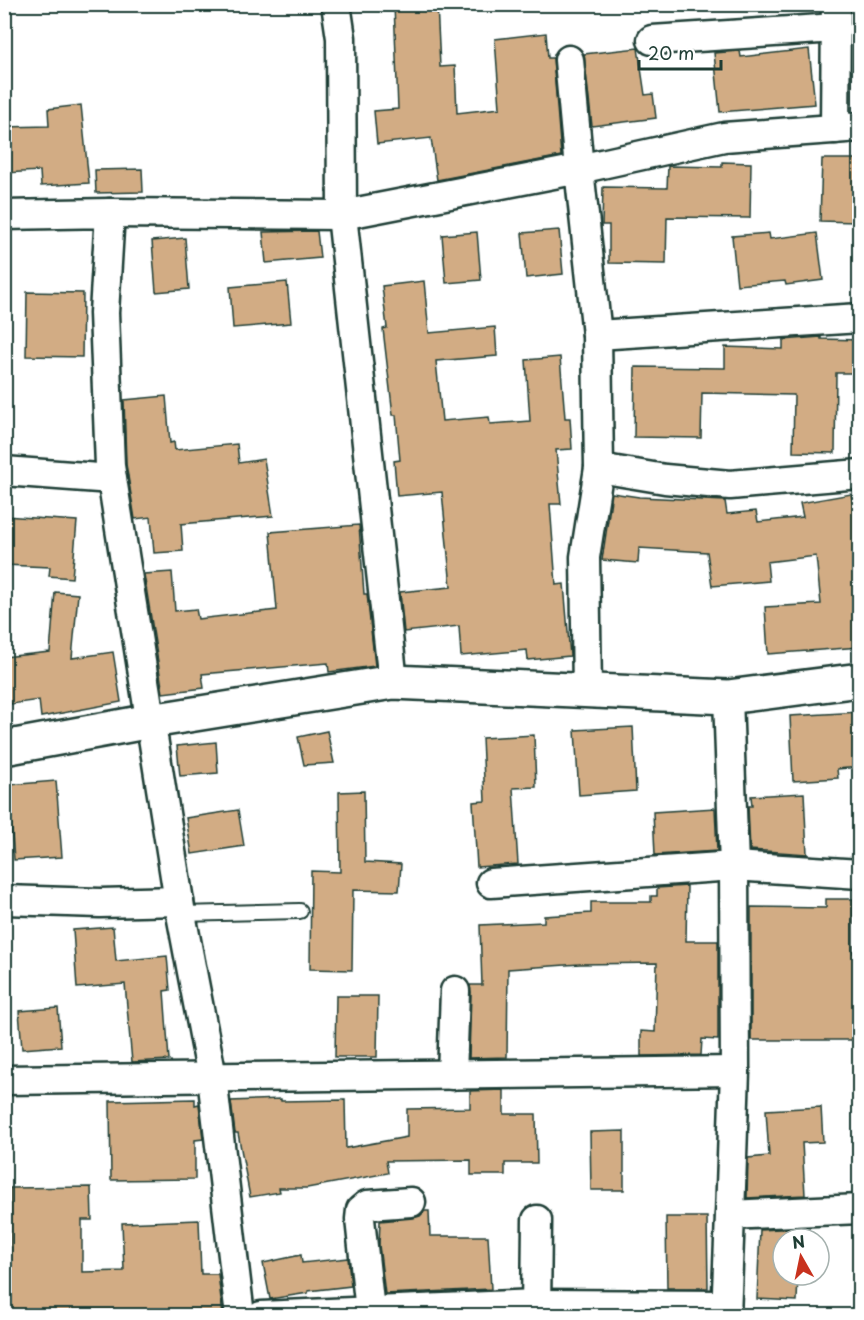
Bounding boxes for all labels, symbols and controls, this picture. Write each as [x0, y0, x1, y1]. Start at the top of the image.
scale bar [639, 33, 722, 71]
text: 20 m [648, 39, 694, 66]
north arrow [771, 1227, 831, 1287]
text: N [790, 1228, 807, 1254]

